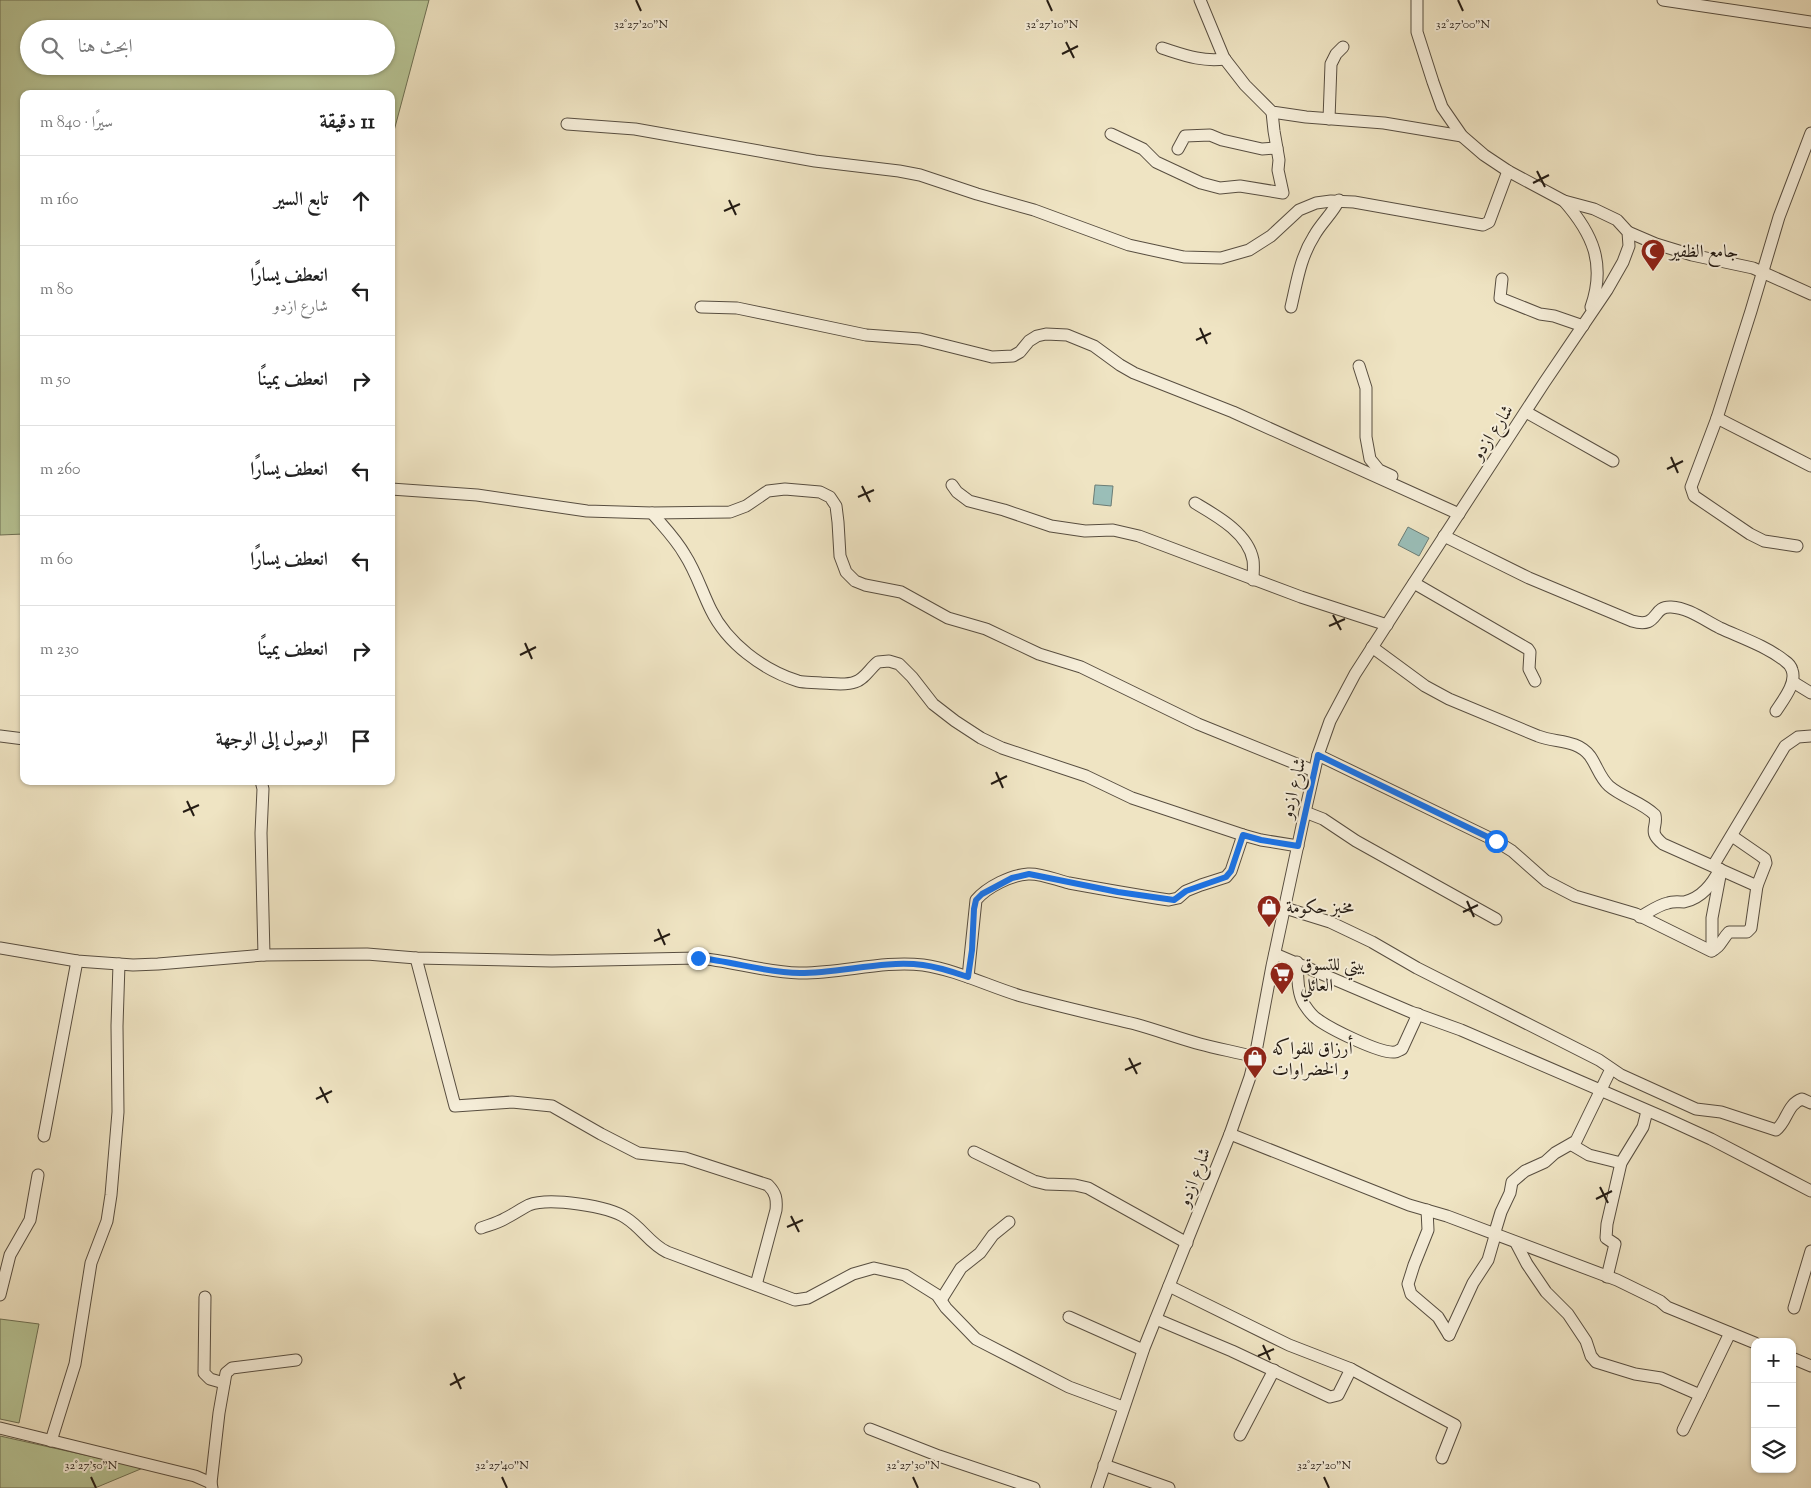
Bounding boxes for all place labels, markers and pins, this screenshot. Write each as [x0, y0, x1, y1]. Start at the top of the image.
mosque icon: جامع الظفير [1640, 238, 1666, 272]
place label: جامع الظفير [1668, 240, 1738, 267]
shop icon: مخبز حكومة [1256, 894, 1282, 928]
place label: مخبز حكومة [1286, 896, 1354, 922]
place label: بيتي للتسوق العائلي [1300, 953, 1366, 1002]
supermarket icon: بيتي للتسوق العائلي [1269, 961, 1295, 995]
place label: أرزاق للفواكه و الخضراوات [1272, 1035, 1353, 1084]
shop icon: أرزاق للفواكه و الخضراوات [1242, 1045, 1268, 1079]

